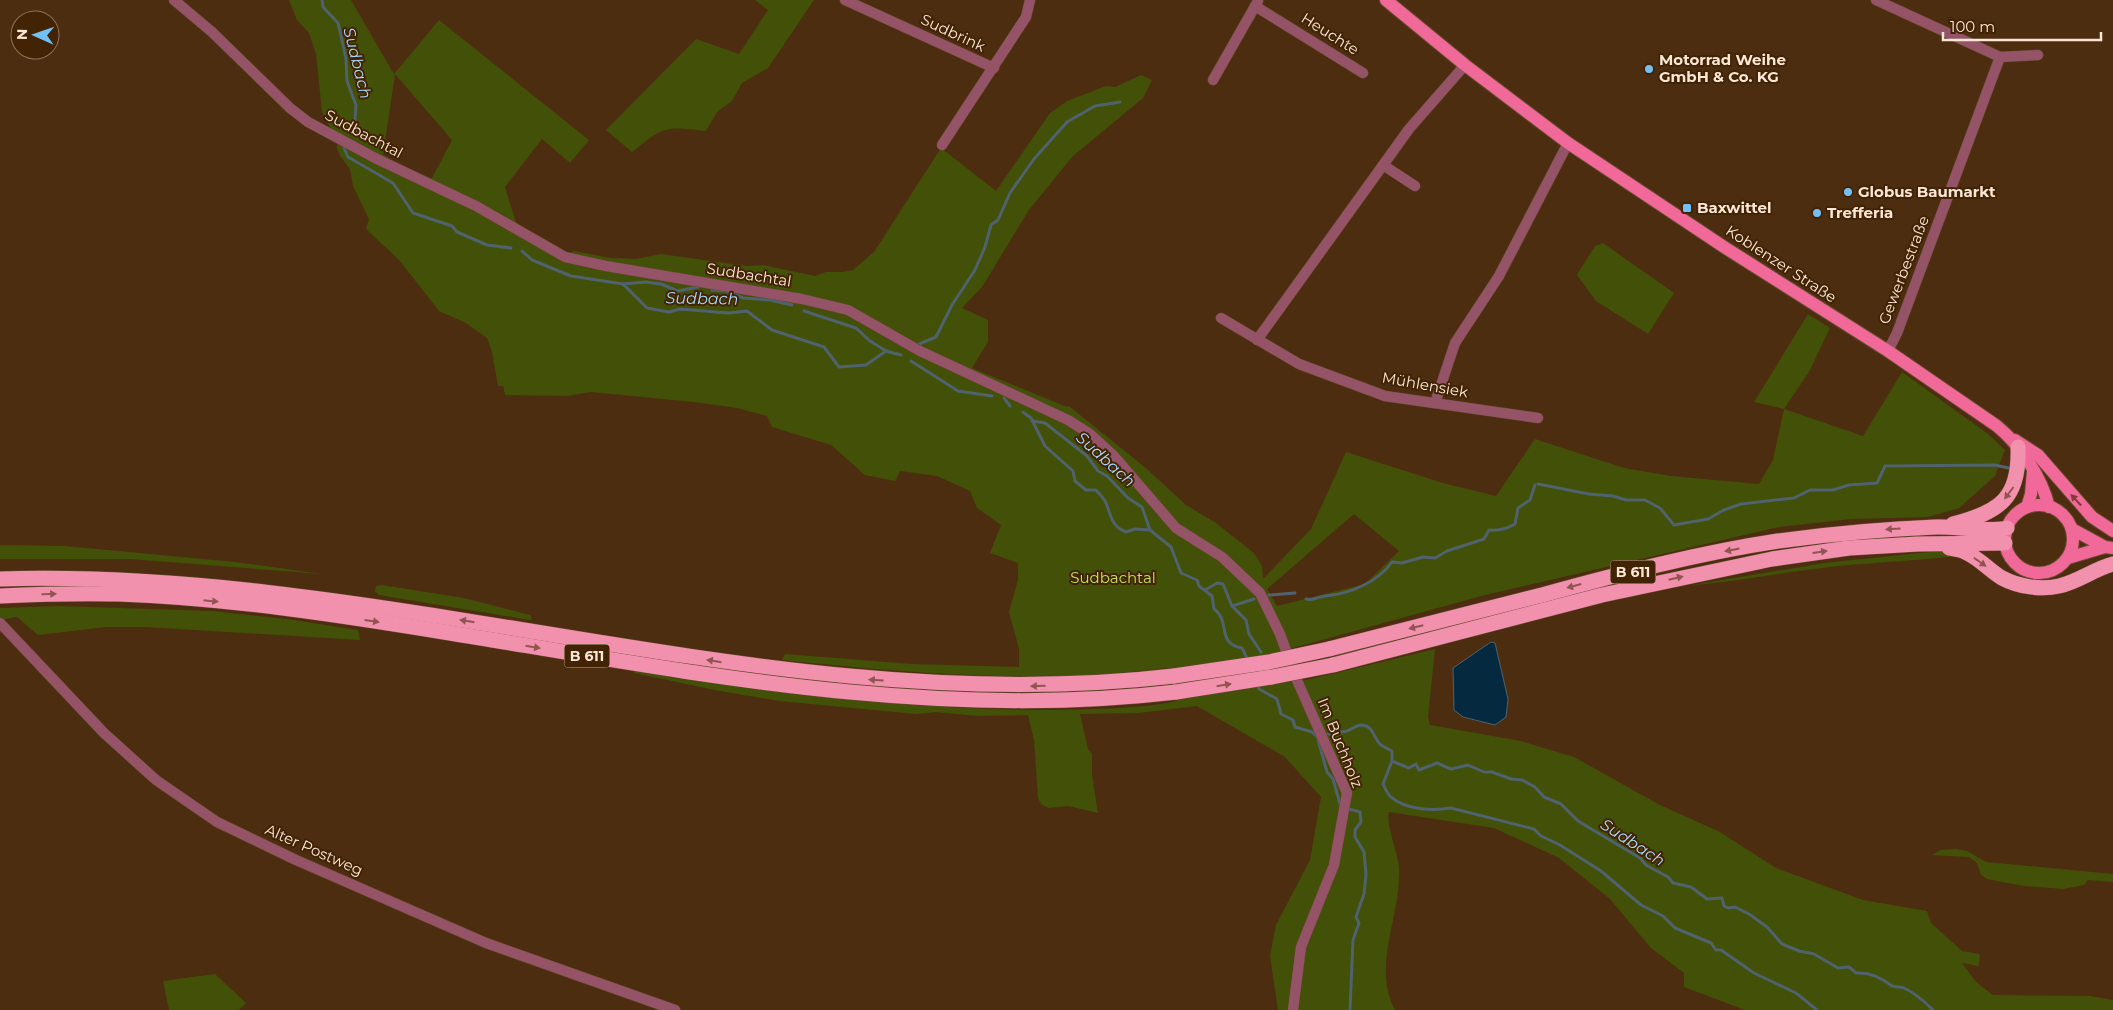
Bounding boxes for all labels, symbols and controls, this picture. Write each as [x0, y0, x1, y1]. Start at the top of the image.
street label: Heuchte [1298, 8, 1363, 59]
street label: Sudbrink [918, 9, 988, 56]
north arrow [10, 10, 60, 60]
scale bar [1943, 10, 2100, 42]
text: 100 m [1950, 17, 1995, 36]
water label: Sudbach [339, 25, 376, 101]
text: N [13, 29, 31, 41]
place label: Motorrad Weihe GmbH & Co. KG [1659, 50, 1786, 86]
marker: Motorrad Weihe GmbH & Co. KG [1643, 63, 1655, 75]
street label: Sudbachtal [322, 105, 406, 162]
place label: Globus Baumarkt [1858, 182, 1996, 201]
marker: Globus Baumarkt [1842, 186, 1854, 198]
place label: Baxwittel [1697, 198, 1772, 217]
marker: Baxwittel [1681, 202, 1693, 214]
place label: Trefferia [1827, 203, 1893, 222]
marker: Trefferia [1811, 207, 1823, 219]
street label: Gewerbestraße [1874, 213, 1933, 327]
street label: Koblenzer Straße [1722, 221, 1840, 306]
street label: Sudbachtal [705, 258, 793, 291]
water label: Sudbach [665, 288, 739, 309]
street label: Mühlensiek [1381, 368, 1470, 401]
water label: Sudbach [1072, 428, 1139, 491]
one-way arrow [2003, 486, 2014, 499]
one-way arrow [2070, 494, 2082, 506]
one-way arrow [1885, 525, 1901, 533]
one-way arrow [1724, 546, 1740, 554]
one-way arrow [1812, 548, 1828, 556]
one-way arrow [1973, 557, 1987, 567]
road number: B 611 [1610, 560, 1656, 584]
park label: Sudbachtal [1070, 568, 1156, 587]
one-way arrow [1669, 574, 1684, 582]
one-way arrow [1566, 583, 1581, 591]
one-way arrow [41, 590, 57, 598]
one-way arrow [203, 597, 219, 605]
one-way arrow [459, 616, 475, 624]
one-way arrow [365, 617, 381, 625]
one-way arrow [1409, 623, 1424, 631]
one-way arrow [525, 643, 541, 651]
road number: B 611 [564, 644, 610, 668]
one-way arrow [706, 656, 722, 664]
one-way arrow [867, 675, 883, 683]
one-way arrow [1217, 681, 1233, 689]
one-way arrow [1030, 682, 1046, 690]
street label: Im Buchholz [1314, 695, 1367, 791]
water label: Sudbach [1597, 815, 1668, 870]
street label: Alter Postweg [262, 820, 366, 880]

